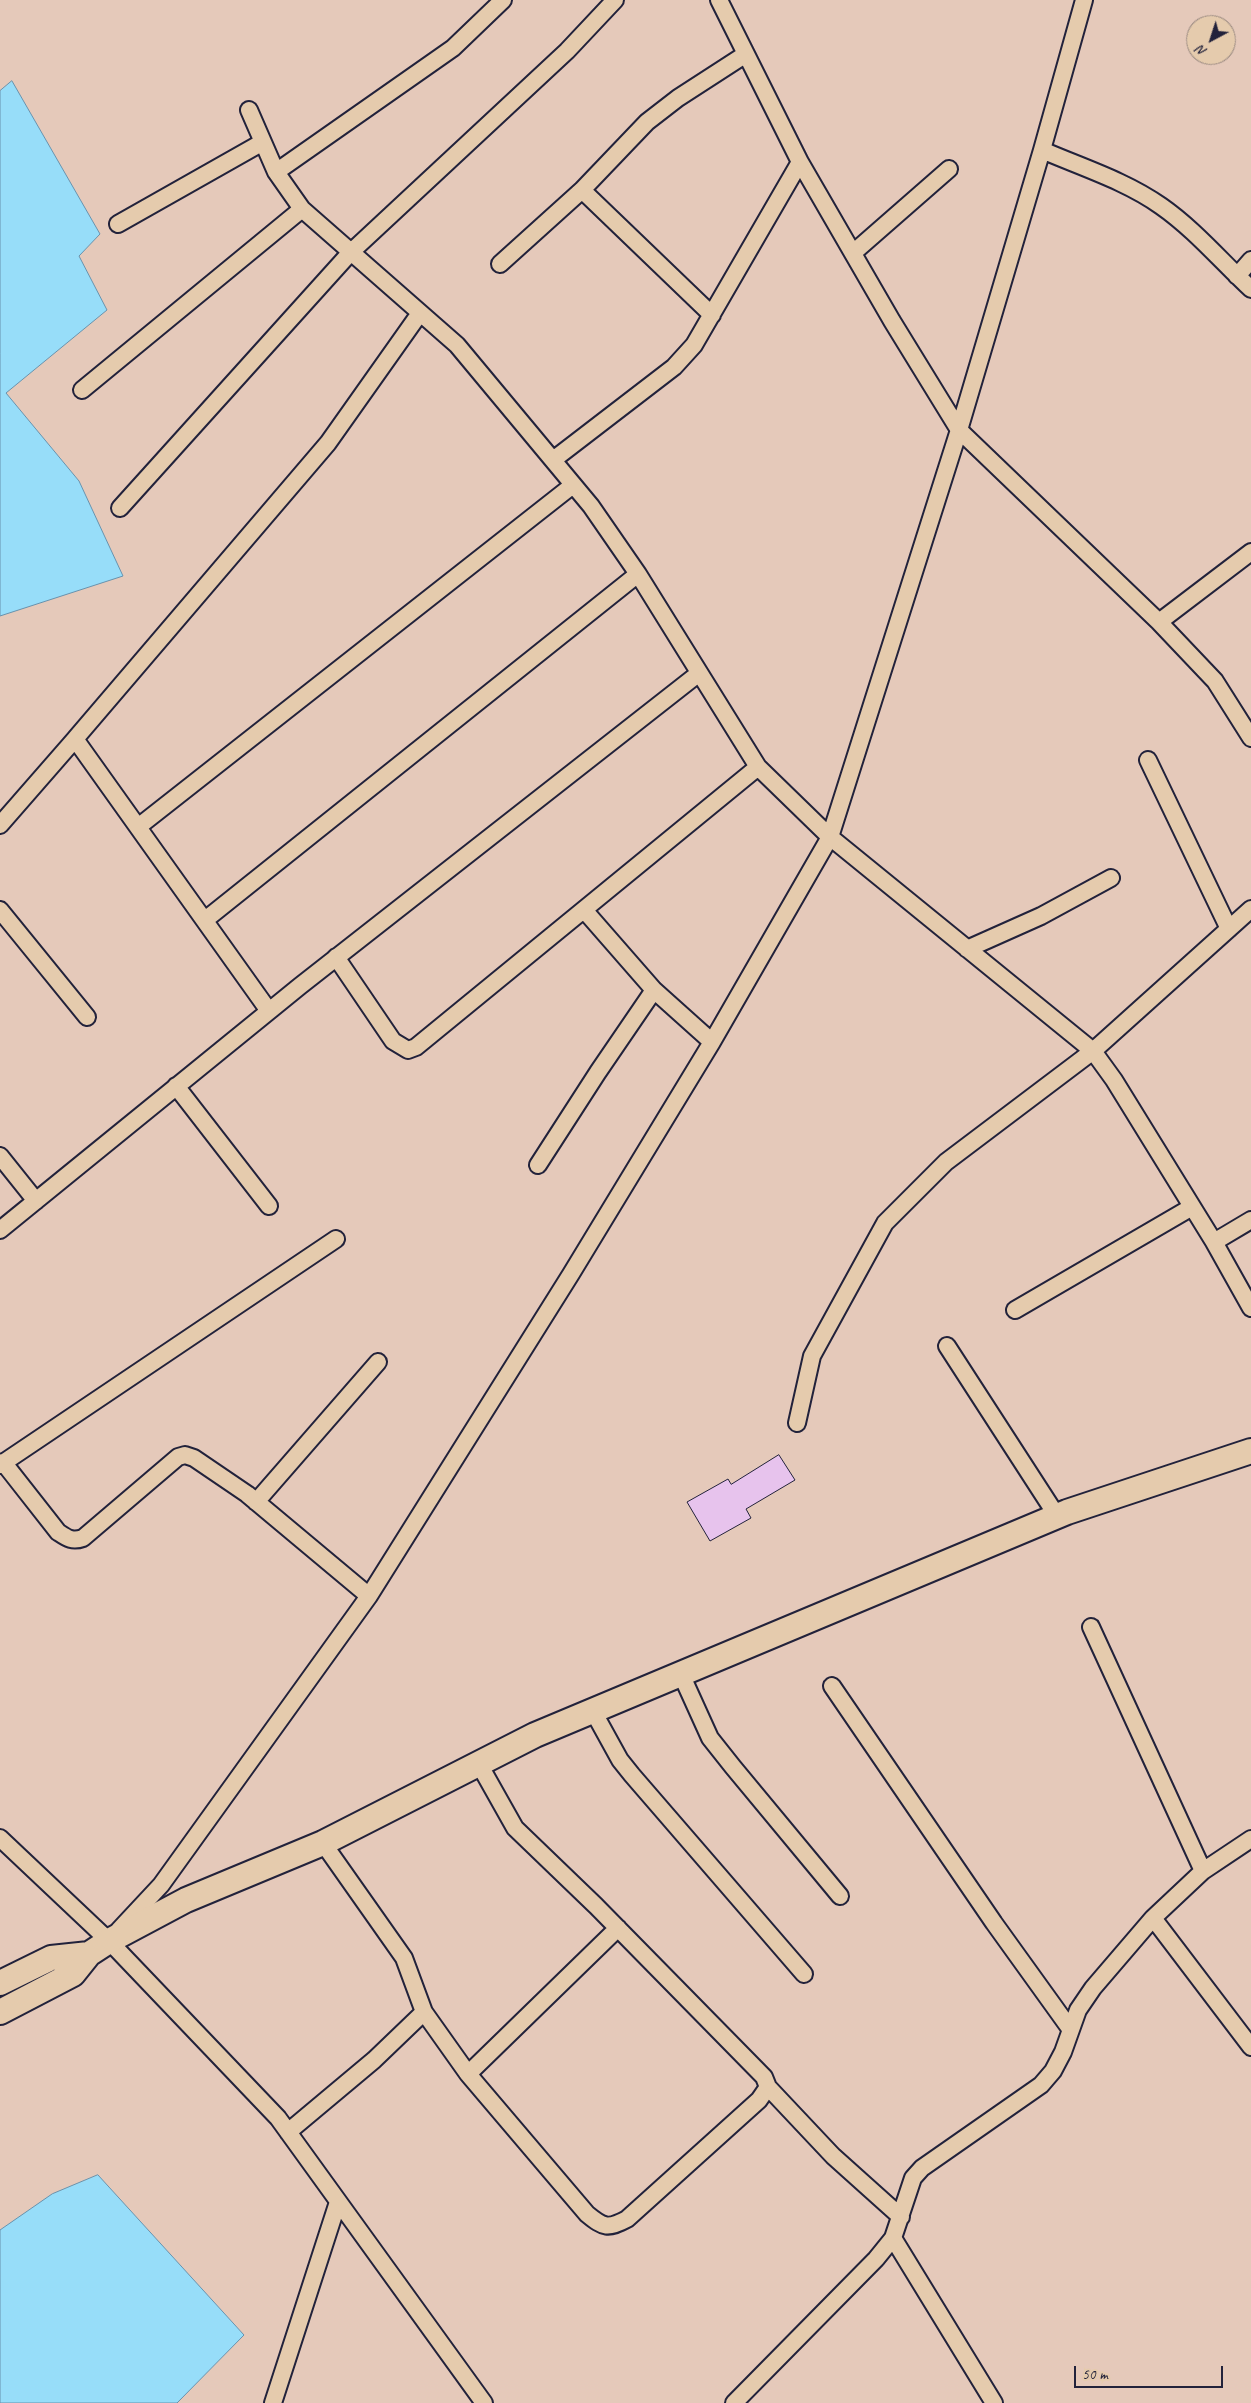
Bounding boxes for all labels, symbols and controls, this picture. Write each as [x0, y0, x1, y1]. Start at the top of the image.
north arrow [1186, 15, 1236, 65]
text: N [1193, 42, 1210, 60]
scale bar [1076, 2356, 1225, 2388]
text: 50 m [1082, 2365, 1108, 2384]

